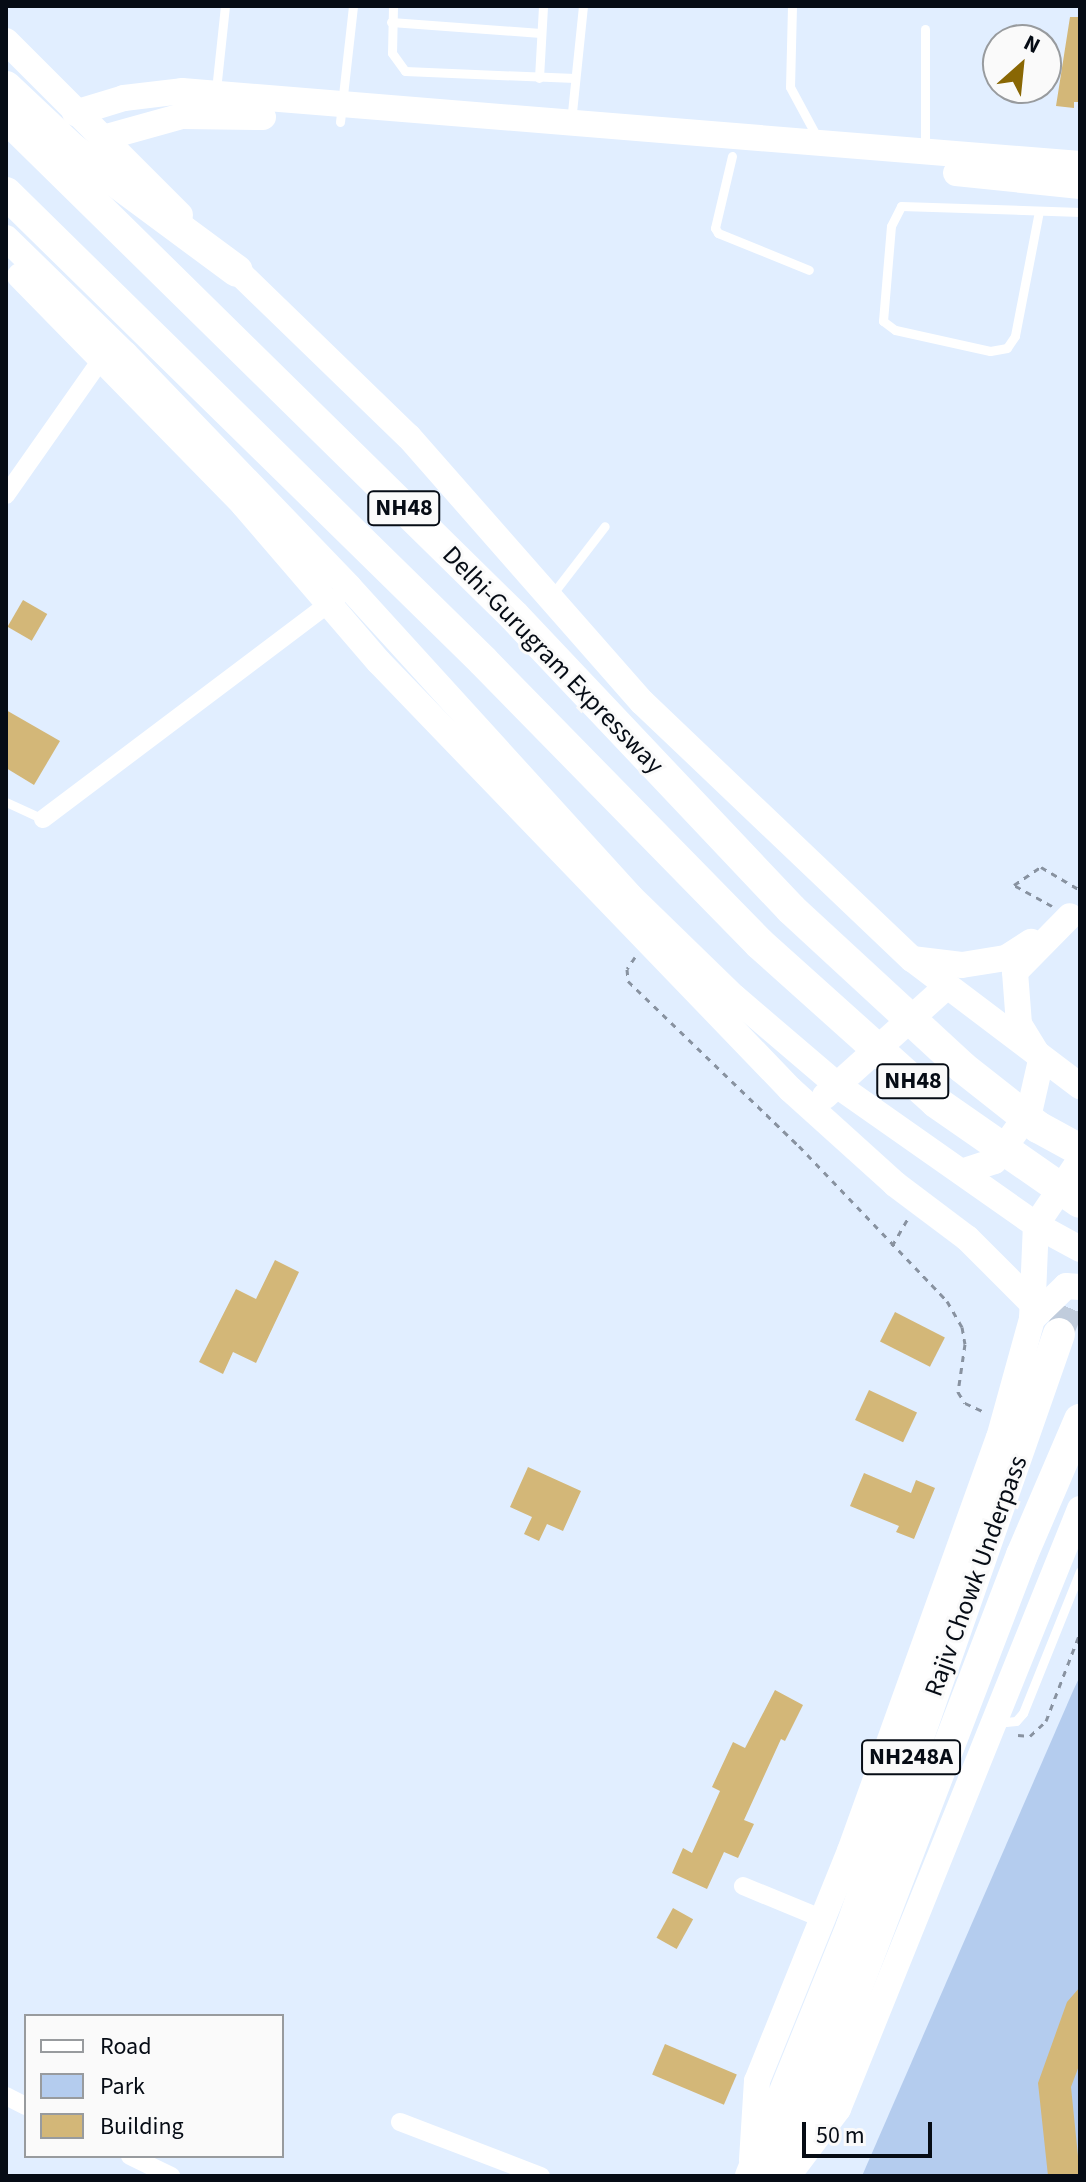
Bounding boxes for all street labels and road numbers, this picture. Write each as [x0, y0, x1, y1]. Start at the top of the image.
road number: NH48 [366, 488, 442, 528]
street label: Delhi-Gurugram Expressway [436, 539, 670, 781]
road number: NH48 [875, 1061, 951, 1101]
street label: Rajiv Chowk Underpass [918, 1451, 1034, 1701]
road number: NH248A [861, 1737, 961, 1777]

